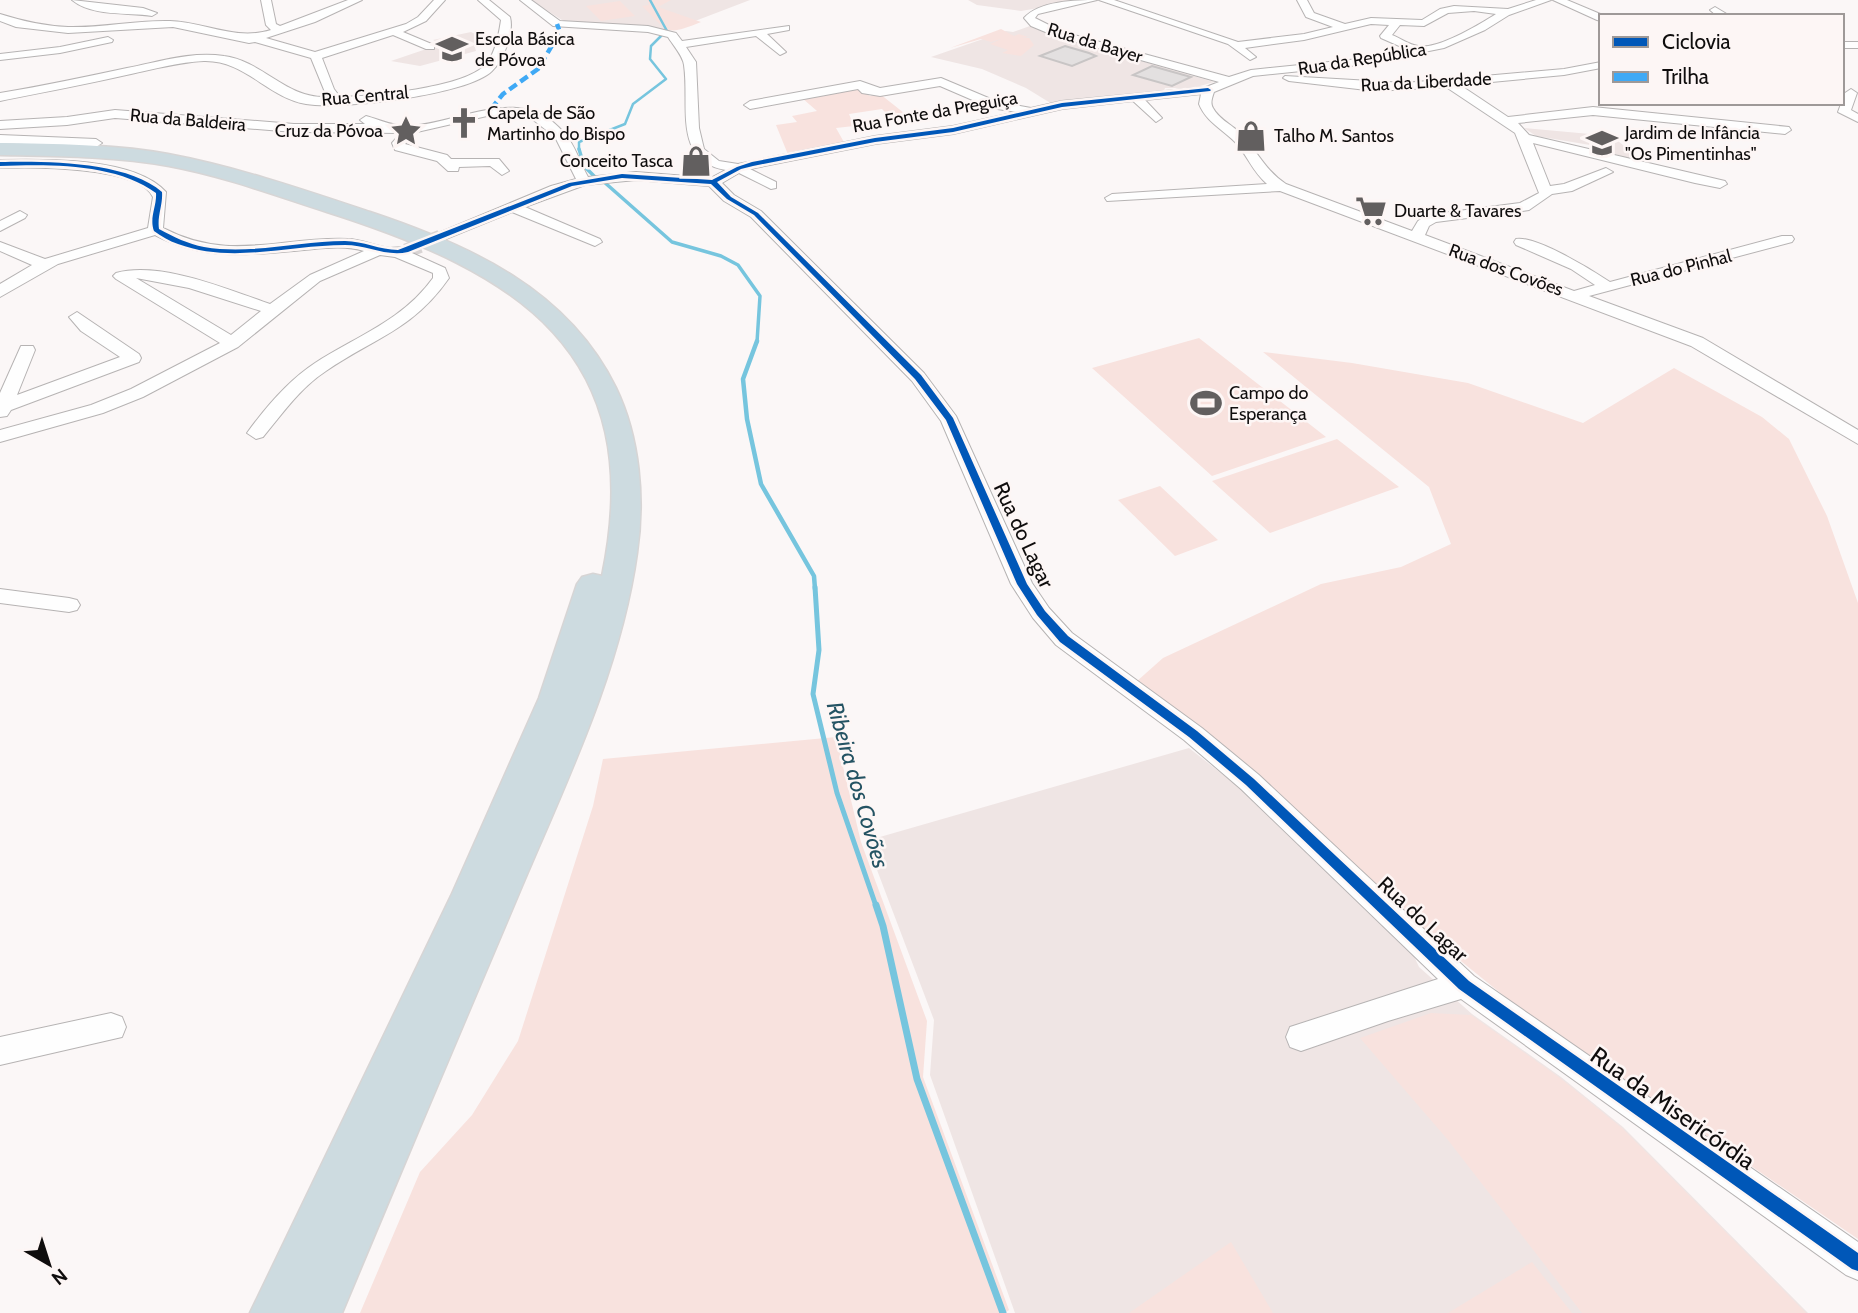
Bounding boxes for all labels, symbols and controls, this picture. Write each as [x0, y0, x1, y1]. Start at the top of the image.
legend [1599, 14, 1844, 105]
street label: Rua da Bayer [1045, 18, 1146, 68]
place label: Escola Básica de Póvoa [475, 28, 575, 71]
text: Ciclovia [1662, 29, 1731, 54]
school or university icon: Escola Básica de Póvoa [435, 32, 469, 66]
street label: Rua da República [1296, 38, 1428, 80]
text: Trilha [1662, 64, 1709, 89]
street label: Rua da Liberdade [1360, 68, 1492, 96]
street label: Rua Central [321, 81, 410, 111]
street label: Rua Fonte da Preguiça [851, 87, 1019, 137]
place label: Capela de São Martinho do Bispo [487, 102, 625, 145]
street label: Rua da Baldeira [129, 104, 247, 136]
church icon: Capela de São Martinho do Bispo [447, 106, 481, 140]
place icon: Cruz da Póvoa [389, 114, 423, 148]
shop icon: Talho M. Santos [1234, 119, 1268, 153]
place label: Cruz da Póvoa [275, 120, 383, 142]
place label: Jardim de Infância "Os Pimentinhas" [1624, 122, 1760, 165]
place label: Talho M. Santos [1274, 125, 1394, 147]
school or university icon: Jardim de Infância "Os Pimentinhas" [1585, 126, 1619, 160]
shop icon: Conceito Tasca [679, 144, 713, 178]
place label: Conceito Tasca [560, 150, 673, 172]
supermarket icon: Duarte & Tavares [1354, 194, 1388, 228]
place label: Duarte & Tavares [1394, 200, 1521, 222]
street label: Rua dos Covões [1446, 239, 1566, 301]
street label: Rua do Pinhal [1628, 245, 1735, 291]
place label: Campo do Esperança [1229, 382, 1308, 425]
sports icon: Campo do Esperança [1189, 386, 1223, 420]
street label: Rua do Lagar [989, 478, 1060, 592]
water label: Ribeira dos Covões [821, 698, 895, 872]
street label: Rua do Lagar [1373, 871, 1473, 967]
street label: Rua da Misericórdia [1585, 1040, 1761, 1176]
north arrow [14, 1229, 84, 1299]
text: N [47, 1264, 72, 1290]

